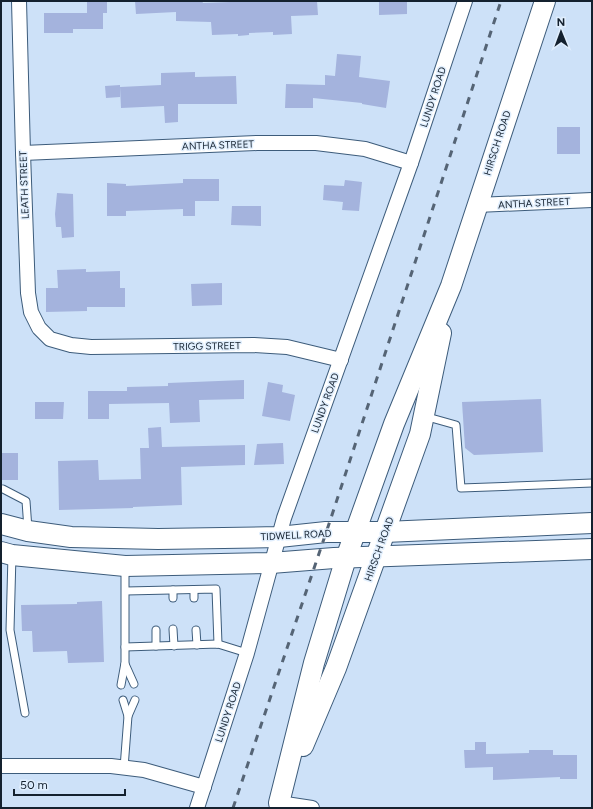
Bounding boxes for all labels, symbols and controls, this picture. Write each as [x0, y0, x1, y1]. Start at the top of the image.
north arrow [541, 12, 581, 52]
text: N [556, 16, 565, 29]
street label: LUNDY ROAD [417, 65, 449, 129]
street label: HIRSCH ROAD [480, 109, 514, 177]
street label: ANTHA STREET [182, 137, 255, 153]
street label: LEATH STREET [16, 150, 32, 219]
street label: ANTHA STREET [498, 195, 571, 211]
street label: TRIGG STREET [173, 339, 241, 353]
street label: LUNDY ROAD [308, 371, 342, 435]
street label: HIRSCH ROAD [361, 515, 397, 583]
street label: TIDWELL ROAD [260, 527, 332, 543]
street label: LUNDY ROAD [212, 680, 244, 744]
scale bar [14, 771, 125, 797]
text: 50 m [20, 778, 48, 792]

